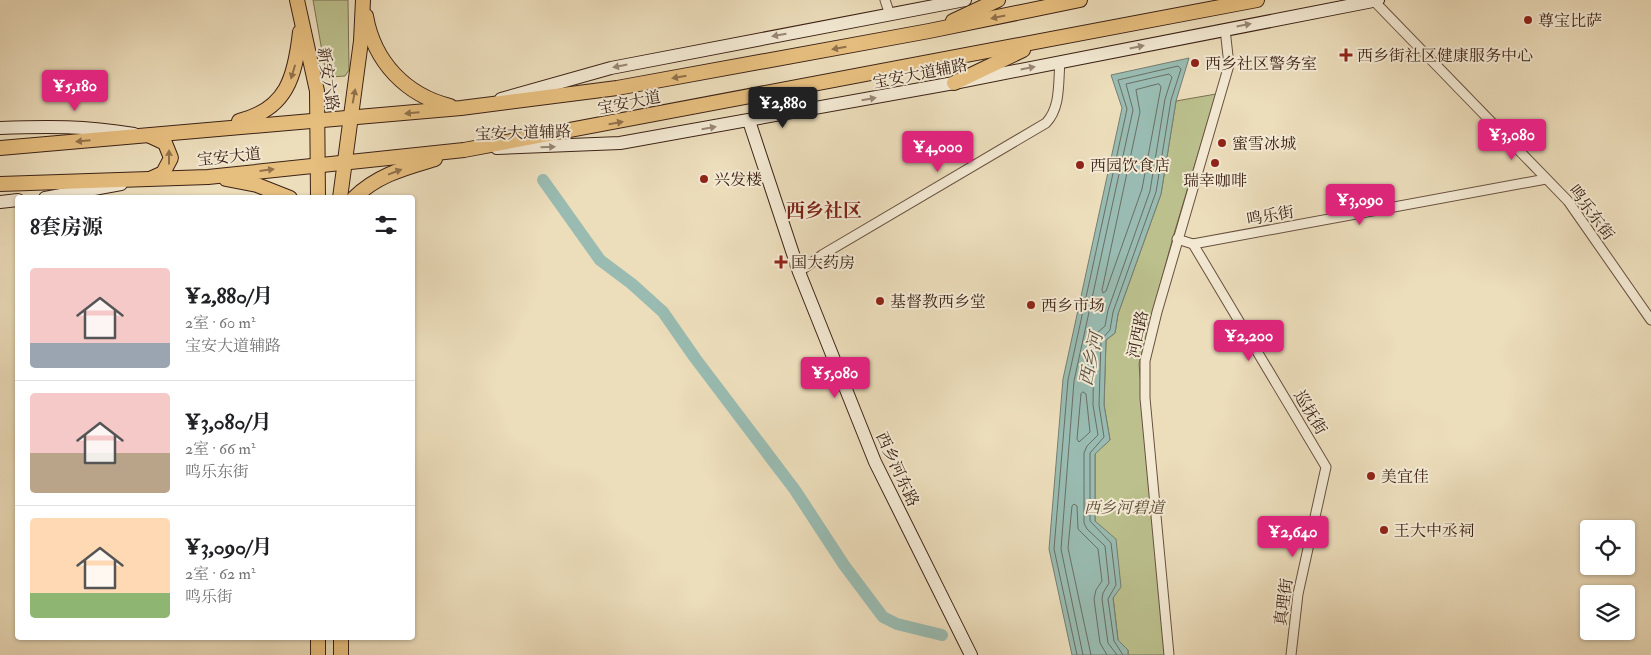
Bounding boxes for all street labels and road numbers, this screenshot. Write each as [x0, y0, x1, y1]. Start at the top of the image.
street label: 新安六路 [313, 46, 343, 112]
street label: 宝安大道辅路 [871, 55, 969, 93]
street label: 宝安大道 [596, 87, 663, 119]
street label: 宝安大道辅路 [475, 121, 571, 145]
street label: 宝安大道 [196, 144, 262, 170]
street label: 鸣乐东街 [1564, 181, 1618, 244]
street label: 鸣乐街 [1245, 202, 1296, 230]
street label: 河西路 [1123, 309, 1153, 360]
street label: 巡抚街 [1289, 387, 1331, 438]
street label: 西乡河东路 [871, 429, 923, 510]
street label: 真理街 [1271, 577, 1297, 627]

